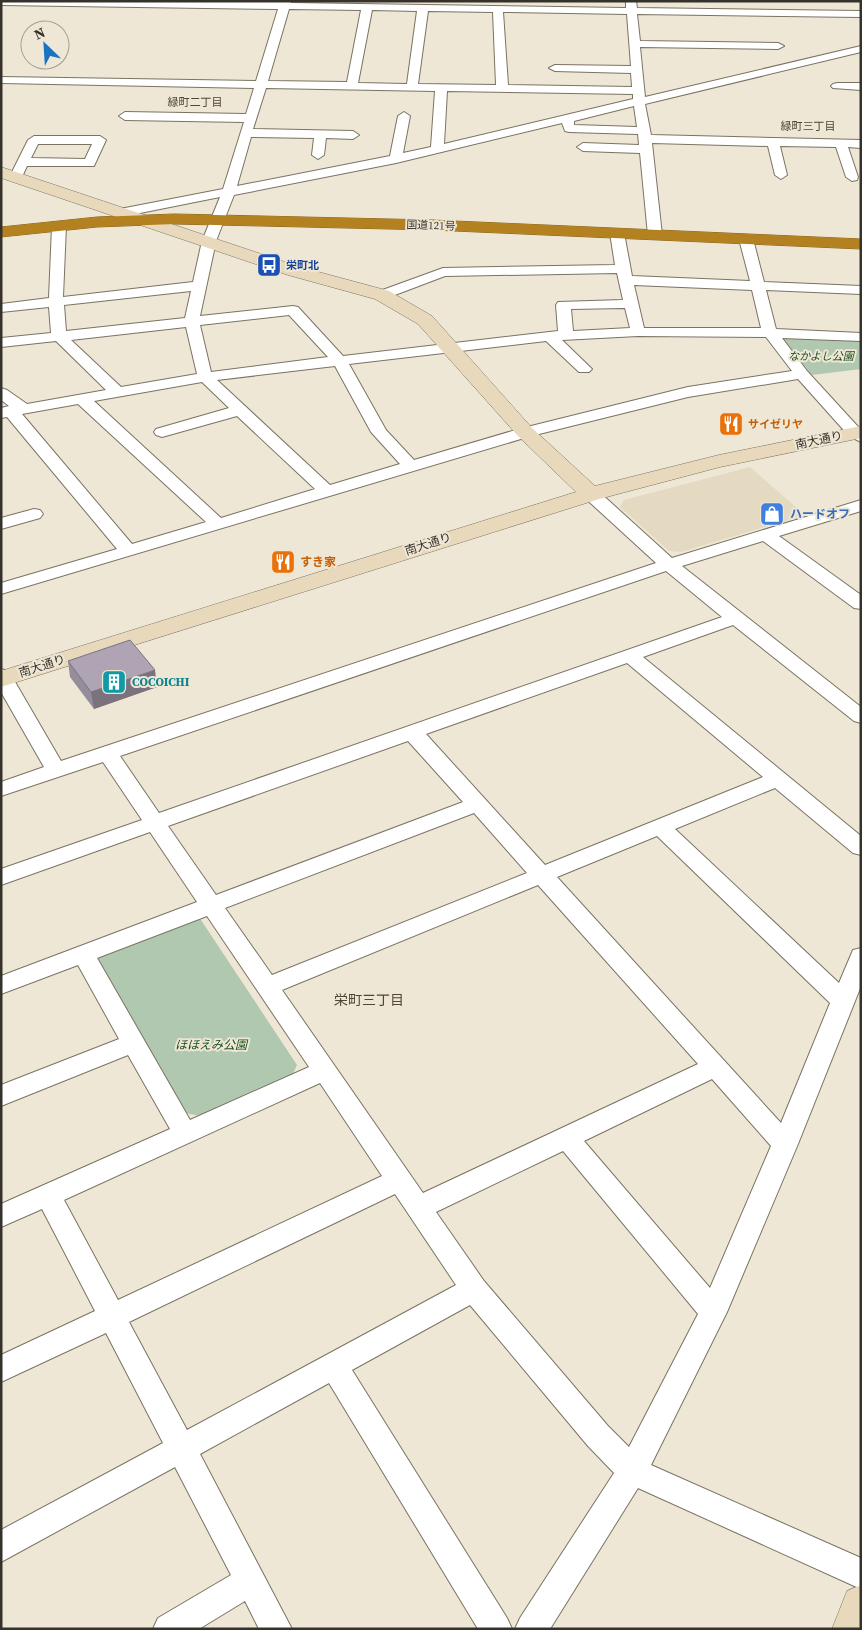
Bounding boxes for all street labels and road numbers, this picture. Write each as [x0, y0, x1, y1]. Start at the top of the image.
street label: 国道121号 [406, 217, 456, 234]
street label: 南大通り [794, 427, 844, 453]
street label: 南大通り [403, 529, 453, 559]
street label: 南大通り [17, 651, 67, 681]

